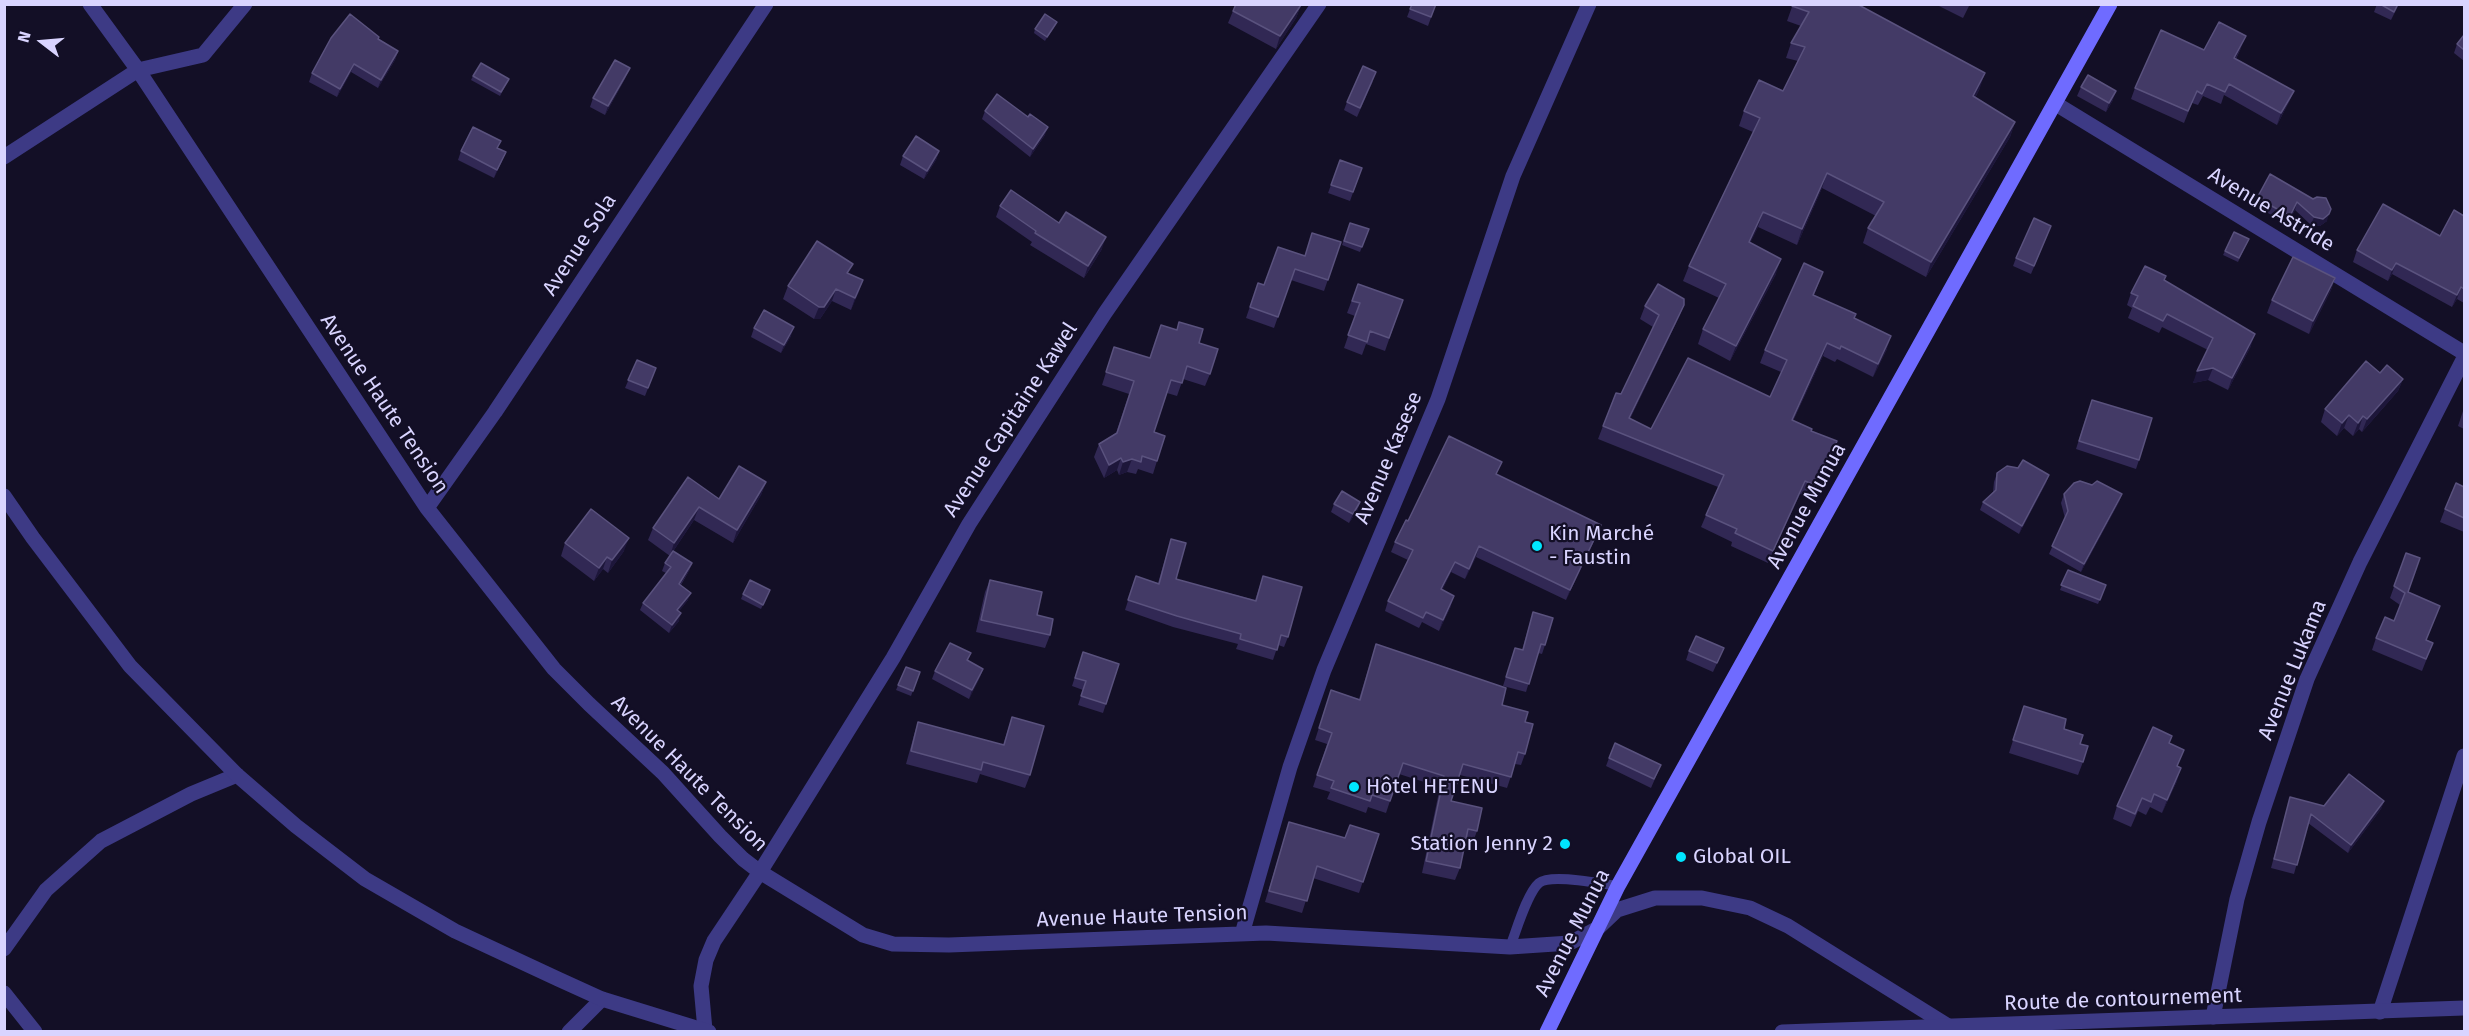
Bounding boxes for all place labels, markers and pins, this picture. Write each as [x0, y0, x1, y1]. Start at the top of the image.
place label: Kin Marché - Faustin [1549, 521, 1654, 571]
marker: Kin Marché - Faustin [1530, 539, 1544, 553]
place label: Hôtel HETENU [1366, 774, 1499, 800]
marker: Hôtel HETENU [1347, 780, 1361, 794]
place label: Station Jenny 2 [1410, 831, 1553, 857]
marker: Station Jenny 2 [1558, 837, 1572, 851]
place label: Global OIL [1693, 844, 1791, 870]
marker: Global OIL [1674, 850, 1688, 864]

